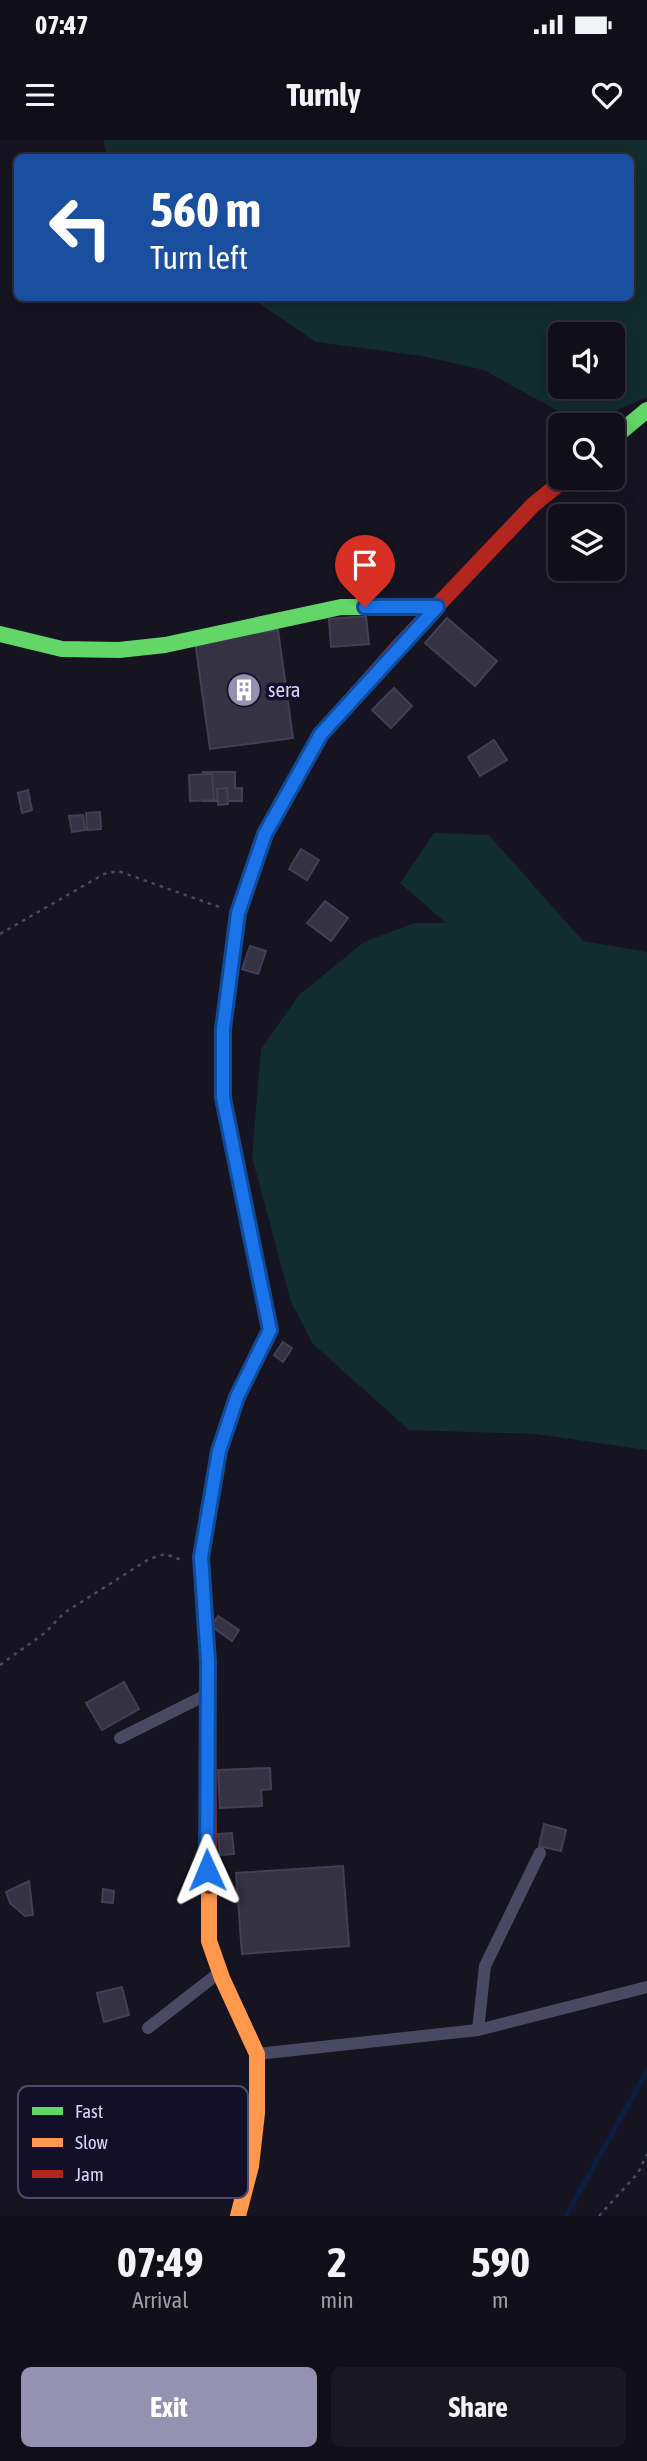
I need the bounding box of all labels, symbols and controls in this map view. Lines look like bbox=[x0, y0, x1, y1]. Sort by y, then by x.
text: 07:47 bbox=[35, 10, 89, 40]
icon: menu bbox=[21, 76, 59, 114]
text: Turnly bbox=[286, 76, 361, 113]
icon: heart bbox=[588, 76, 626, 114]
text: 560 m bbox=[150, 181, 261, 237]
icon: left bbox=[35, 182, 126, 273]
text: Turn left bbox=[150, 239, 248, 276]
map controls bbox=[548, 322, 625, 581]
button: sound bbox=[548, 322, 625, 399]
button: search bbox=[548, 413, 625, 490]
button: layers bbox=[548, 504, 625, 581]
pin bbox=[335, 535, 395, 607]
icon: arrive bbox=[346, 546, 384, 584]
building icon: sera bbox=[225, 671, 263, 709]
place label: sera bbox=[268, 677, 301, 701]
position arrow bbox=[170, 1833, 244, 1907]
legend bbox=[18, 2086, 248, 2198]
text: Fast bbox=[75, 2100, 103, 2122]
text: Slow bbox=[75, 2131, 109, 2153]
text: Jam bbox=[75, 2163, 104, 2185]
text: 07:49 bbox=[117, 2238, 204, 2286]
text: 2 bbox=[327, 2238, 347, 2286]
text: 590 bbox=[471, 2238, 530, 2286]
text: Arrival bbox=[132, 2287, 188, 2313]
text: min bbox=[321, 2287, 354, 2313]
text: m bbox=[492, 2287, 509, 2313]
button: Exit bbox=[21, 2367, 317, 2447]
button: Share bbox=[331, 2367, 626, 2447]

